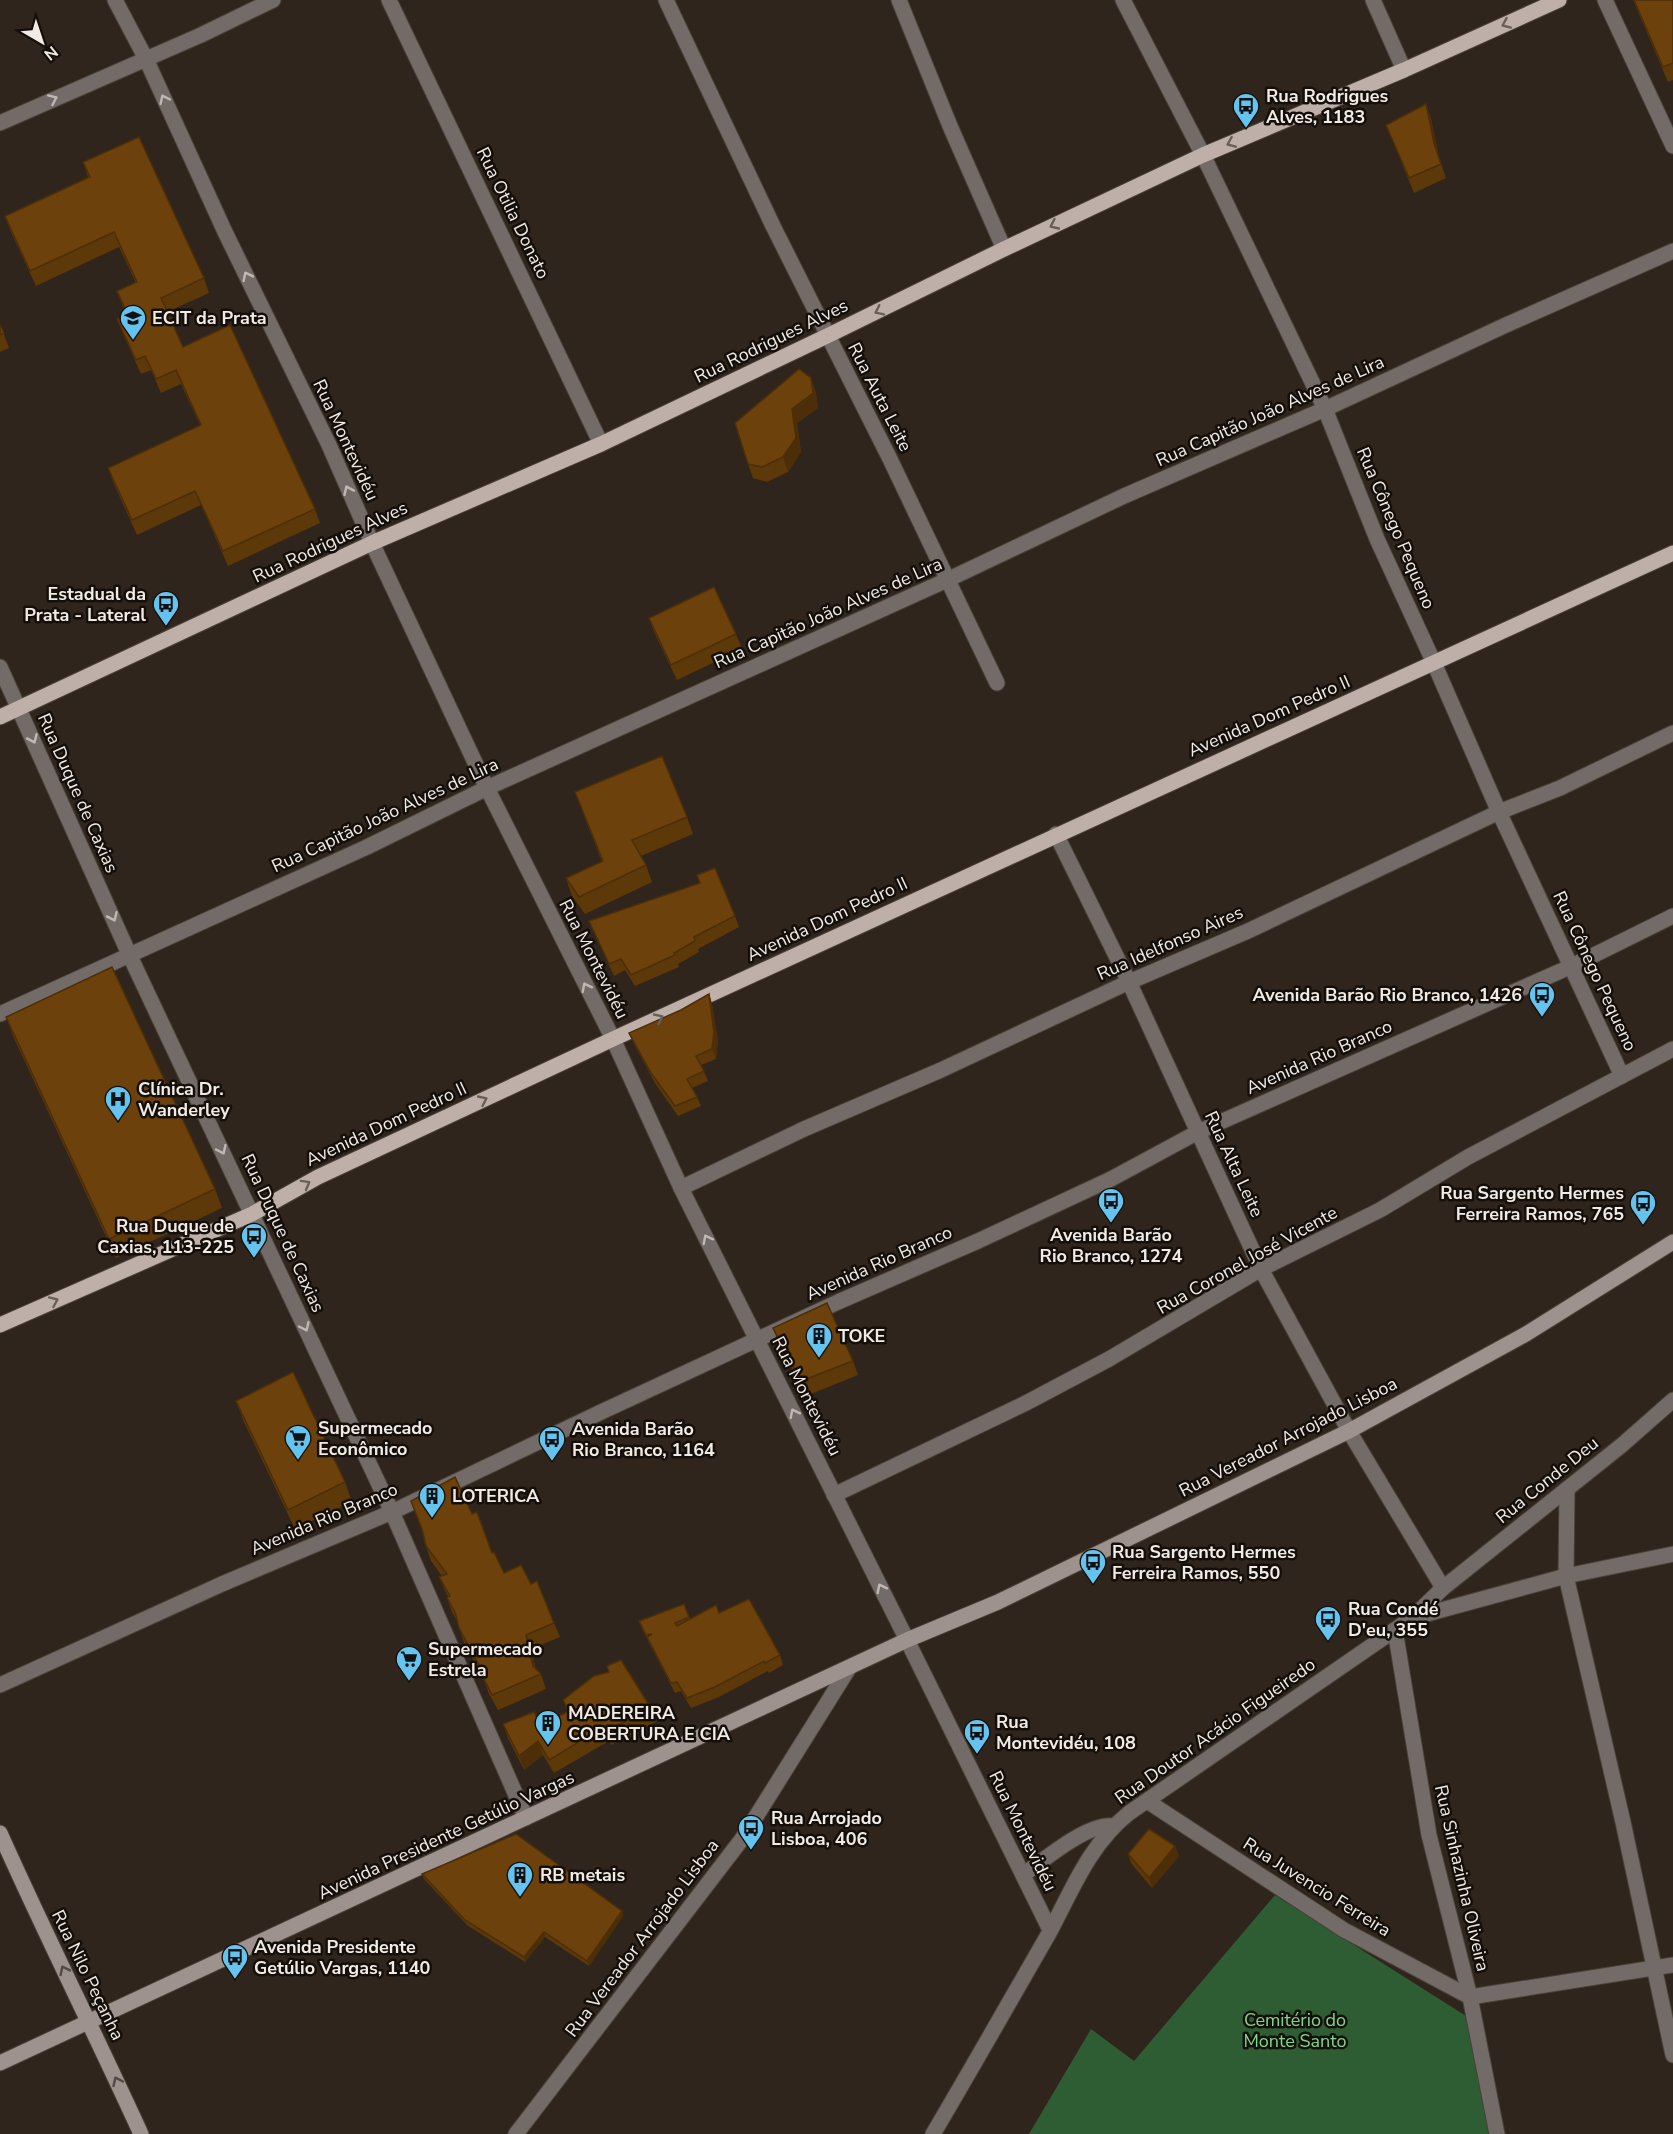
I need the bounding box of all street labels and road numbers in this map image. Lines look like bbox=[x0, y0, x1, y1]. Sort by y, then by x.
street label: Rua Otilia Donato bbox=[471, 143, 555, 283]
street label: Rua Rodrigues Alves bbox=[690, 293, 852, 389]
street label: Rua Auta Leite bbox=[842, 338, 918, 456]
street label: Rua Capitão João Alves de Lira bbox=[1152, 350, 1388, 472]
street label: Rua Montevidéu bbox=[307, 375, 385, 505]
street label: Rua Cônego Pequeno bbox=[1351, 443, 1441, 613]
street label: Rua Rodrigues Alves bbox=[249, 496, 411, 588]
street label: Rua Capitão João Alves de Lira bbox=[710, 552, 946, 674]
street label: Avenida Dom Pedro II bbox=[1184, 669, 1354, 763]
street label: Rua Duque de Caxias bbox=[32, 709, 124, 877]
street label: Rua Capitão João Alves de Lira bbox=[268, 752, 502, 878]
street label: Avenida Dom Pedro II bbox=[743, 871, 911, 967]
street label: Rua Cônego Pequeno bbox=[1547, 887, 1643, 1055]
street label: Rua Montevidéu bbox=[554, 895, 634, 1023]
street label: Rua Idelfonso Aires bbox=[1093, 900, 1247, 986]
street label: Avenida Rio Branco bbox=[1242, 1014, 1396, 1100]
street label: Avenida Dom Pedro II bbox=[302, 1076, 470, 1172]
street label: Rua Alta Leite bbox=[1199, 1107, 1269, 1221]
street label: Rua Duque de Caxias bbox=[236, 1150, 330, 1316]
street label: Rua Coronel José Vicente bbox=[1152, 1200, 1342, 1320]
street label: Avenida Rio Branco bbox=[802, 1220, 956, 1306]
street label: Rua Montevidéu bbox=[767, 1332, 847, 1460]
street label: Rua Vereador Arrojado Lisboa bbox=[1175, 1371, 1401, 1503]
street label: Rua Conde Deu bbox=[1491, 1431, 1603, 1529]
street label: Avenida Rio Branco bbox=[247, 1477, 401, 1561]
street label: Rua Doutor Acácio Figueiredo bbox=[1110, 1652, 1320, 1810]
street label: Avenida Presidente Getúlio Vargas bbox=[314, 1765, 578, 1905]
street label: Rua Montevidéu bbox=[983, 1767, 1063, 1895]
street label: Rua Sinhazinha Oliveira bbox=[1429, 1782, 1495, 1974]
street label: Rua Juvencio Ferreira bbox=[1239, 1832, 1395, 1942]
street label: Rua Vereador Arrojado Lisboa bbox=[560, 1834, 724, 2042]
street label: Rua Nilo Peçanha bbox=[46, 1906, 130, 2044]

